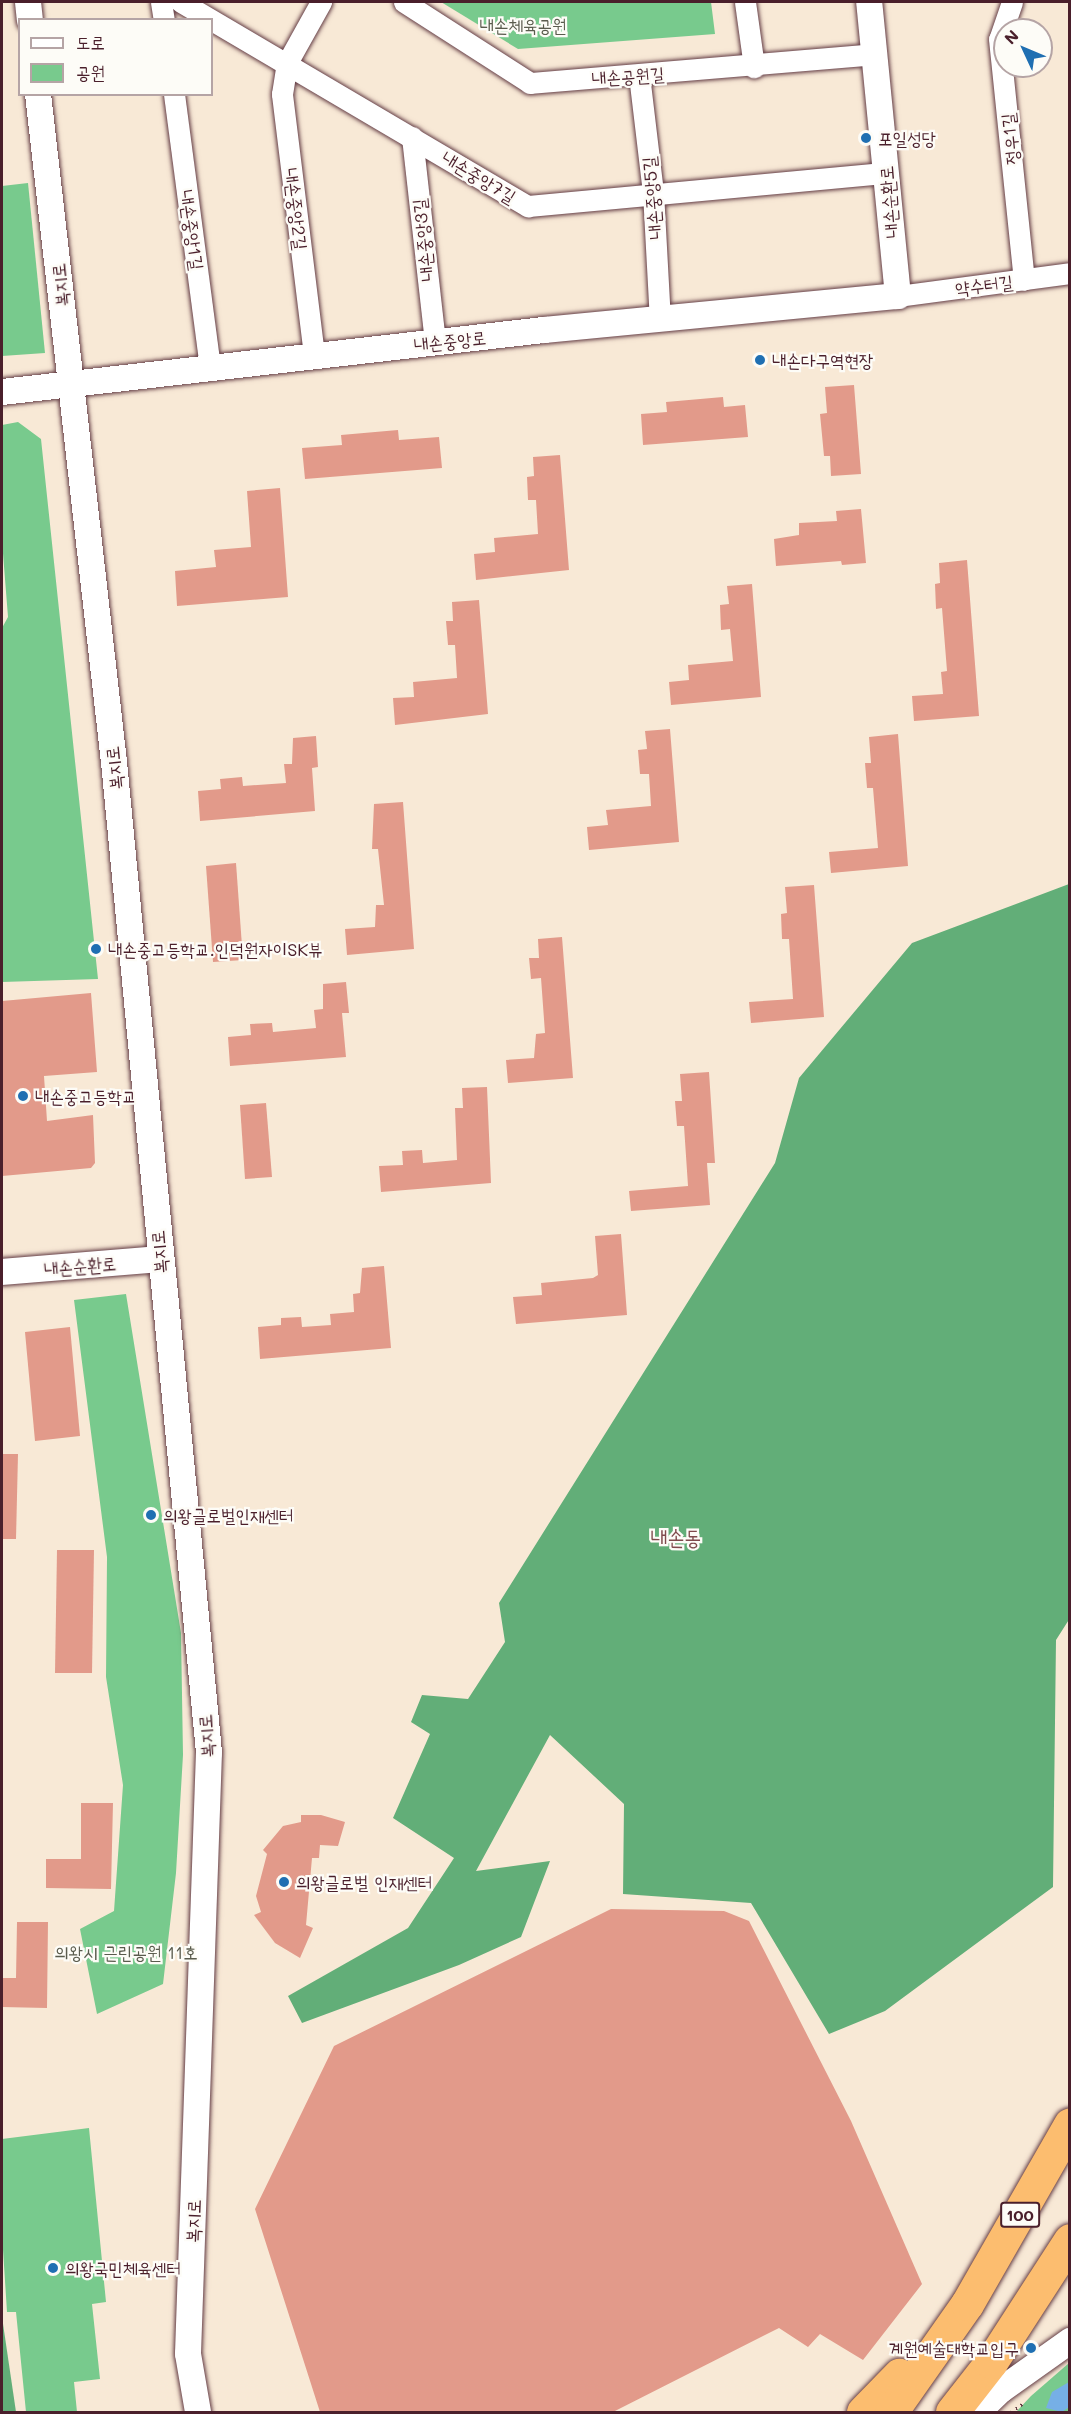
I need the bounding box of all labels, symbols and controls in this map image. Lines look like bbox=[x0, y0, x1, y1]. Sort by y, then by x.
park label: 내손체육공원 bbox=[480, 14, 566, 36]
legend bbox=[18, 18, 213, 96]
north arrow bbox=[993, 18, 1053, 78]
text: N bbox=[999, 25, 1023, 48]
text: 도로 bbox=[76, 30, 105, 54]
text: 공원 bbox=[76, 60, 105, 84]
street label: 내손공원길 bbox=[591, 63, 665, 89]
street label: 정우1길 bbox=[997, 112, 1023, 166]
place label: 포일성당 bbox=[878, 127, 936, 149]
marker: 포일성당 bbox=[859, 131, 873, 145]
street label: 내손중앙7길 bbox=[438, 147, 520, 207]
street label: 내손중앙5길 bbox=[638, 156, 666, 240]
street label: 내손순환로 bbox=[875, 165, 903, 239]
street label: 내손중앙2길 bbox=[280, 167, 312, 251]
street label: 내손중앙1길 bbox=[176, 189, 208, 271]
street label: 내손중앙3길 bbox=[408, 198, 438, 282]
street label: 복지로 bbox=[47, 262, 73, 308]
street label: 약수터길 bbox=[954, 271, 1014, 299]
street label: 내손중앙로 bbox=[413, 326, 487, 356]
place label: 내손다구역현장 bbox=[772, 349, 873, 371]
marker: 내손다구역현장 bbox=[753, 353, 767, 367]
street label: 복지로 bbox=[101, 745, 127, 791]
place label: 내손중고등학교.인덕원자이SK뷰 bbox=[108, 938, 323, 960]
marker: 내손중고등학교.인덕원자이SK뷰 bbox=[89, 942, 103, 956]
place label: 내손중고등학교 bbox=[35, 1085, 136, 1107]
marker: 내손중고등학교 bbox=[16, 1089, 30, 1103]
street label: 복지로 bbox=[146, 1229, 172, 1275]
street label: 내손순환로 bbox=[43, 1252, 117, 1280]
place label: 의왕글로벌인재센터 bbox=[163, 1504, 293, 1526]
marker: 의왕글로벌인재센터 bbox=[144, 1508, 158, 1522]
district label: 내손동 bbox=[651, 1524, 701, 1550]
street label: 복지로 bbox=[194, 1714, 218, 1758]
place label: 의왕글로벌 인재센터 bbox=[296, 1871, 432, 1893]
marker: 의왕글로벌 인재센터 bbox=[277, 1875, 291, 1889]
park label: 의왕시 근린공원 11호 bbox=[54, 1941, 198, 1963]
street label: 복지로 bbox=[181, 2199, 205, 2243]
road number: 100 bbox=[999, 2202, 1041, 2228]
place label: 의왕국민체육센터 bbox=[65, 2257, 181, 2279]
marker: 의왕국민체육센터 bbox=[46, 2261, 60, 2275]
place label: 계원예술대학교입구 bbox=[889, 2337, 1019, 2359]
marker: 계원예술대학교입구 bbox=[1024, 2341, 1038, 2355]

